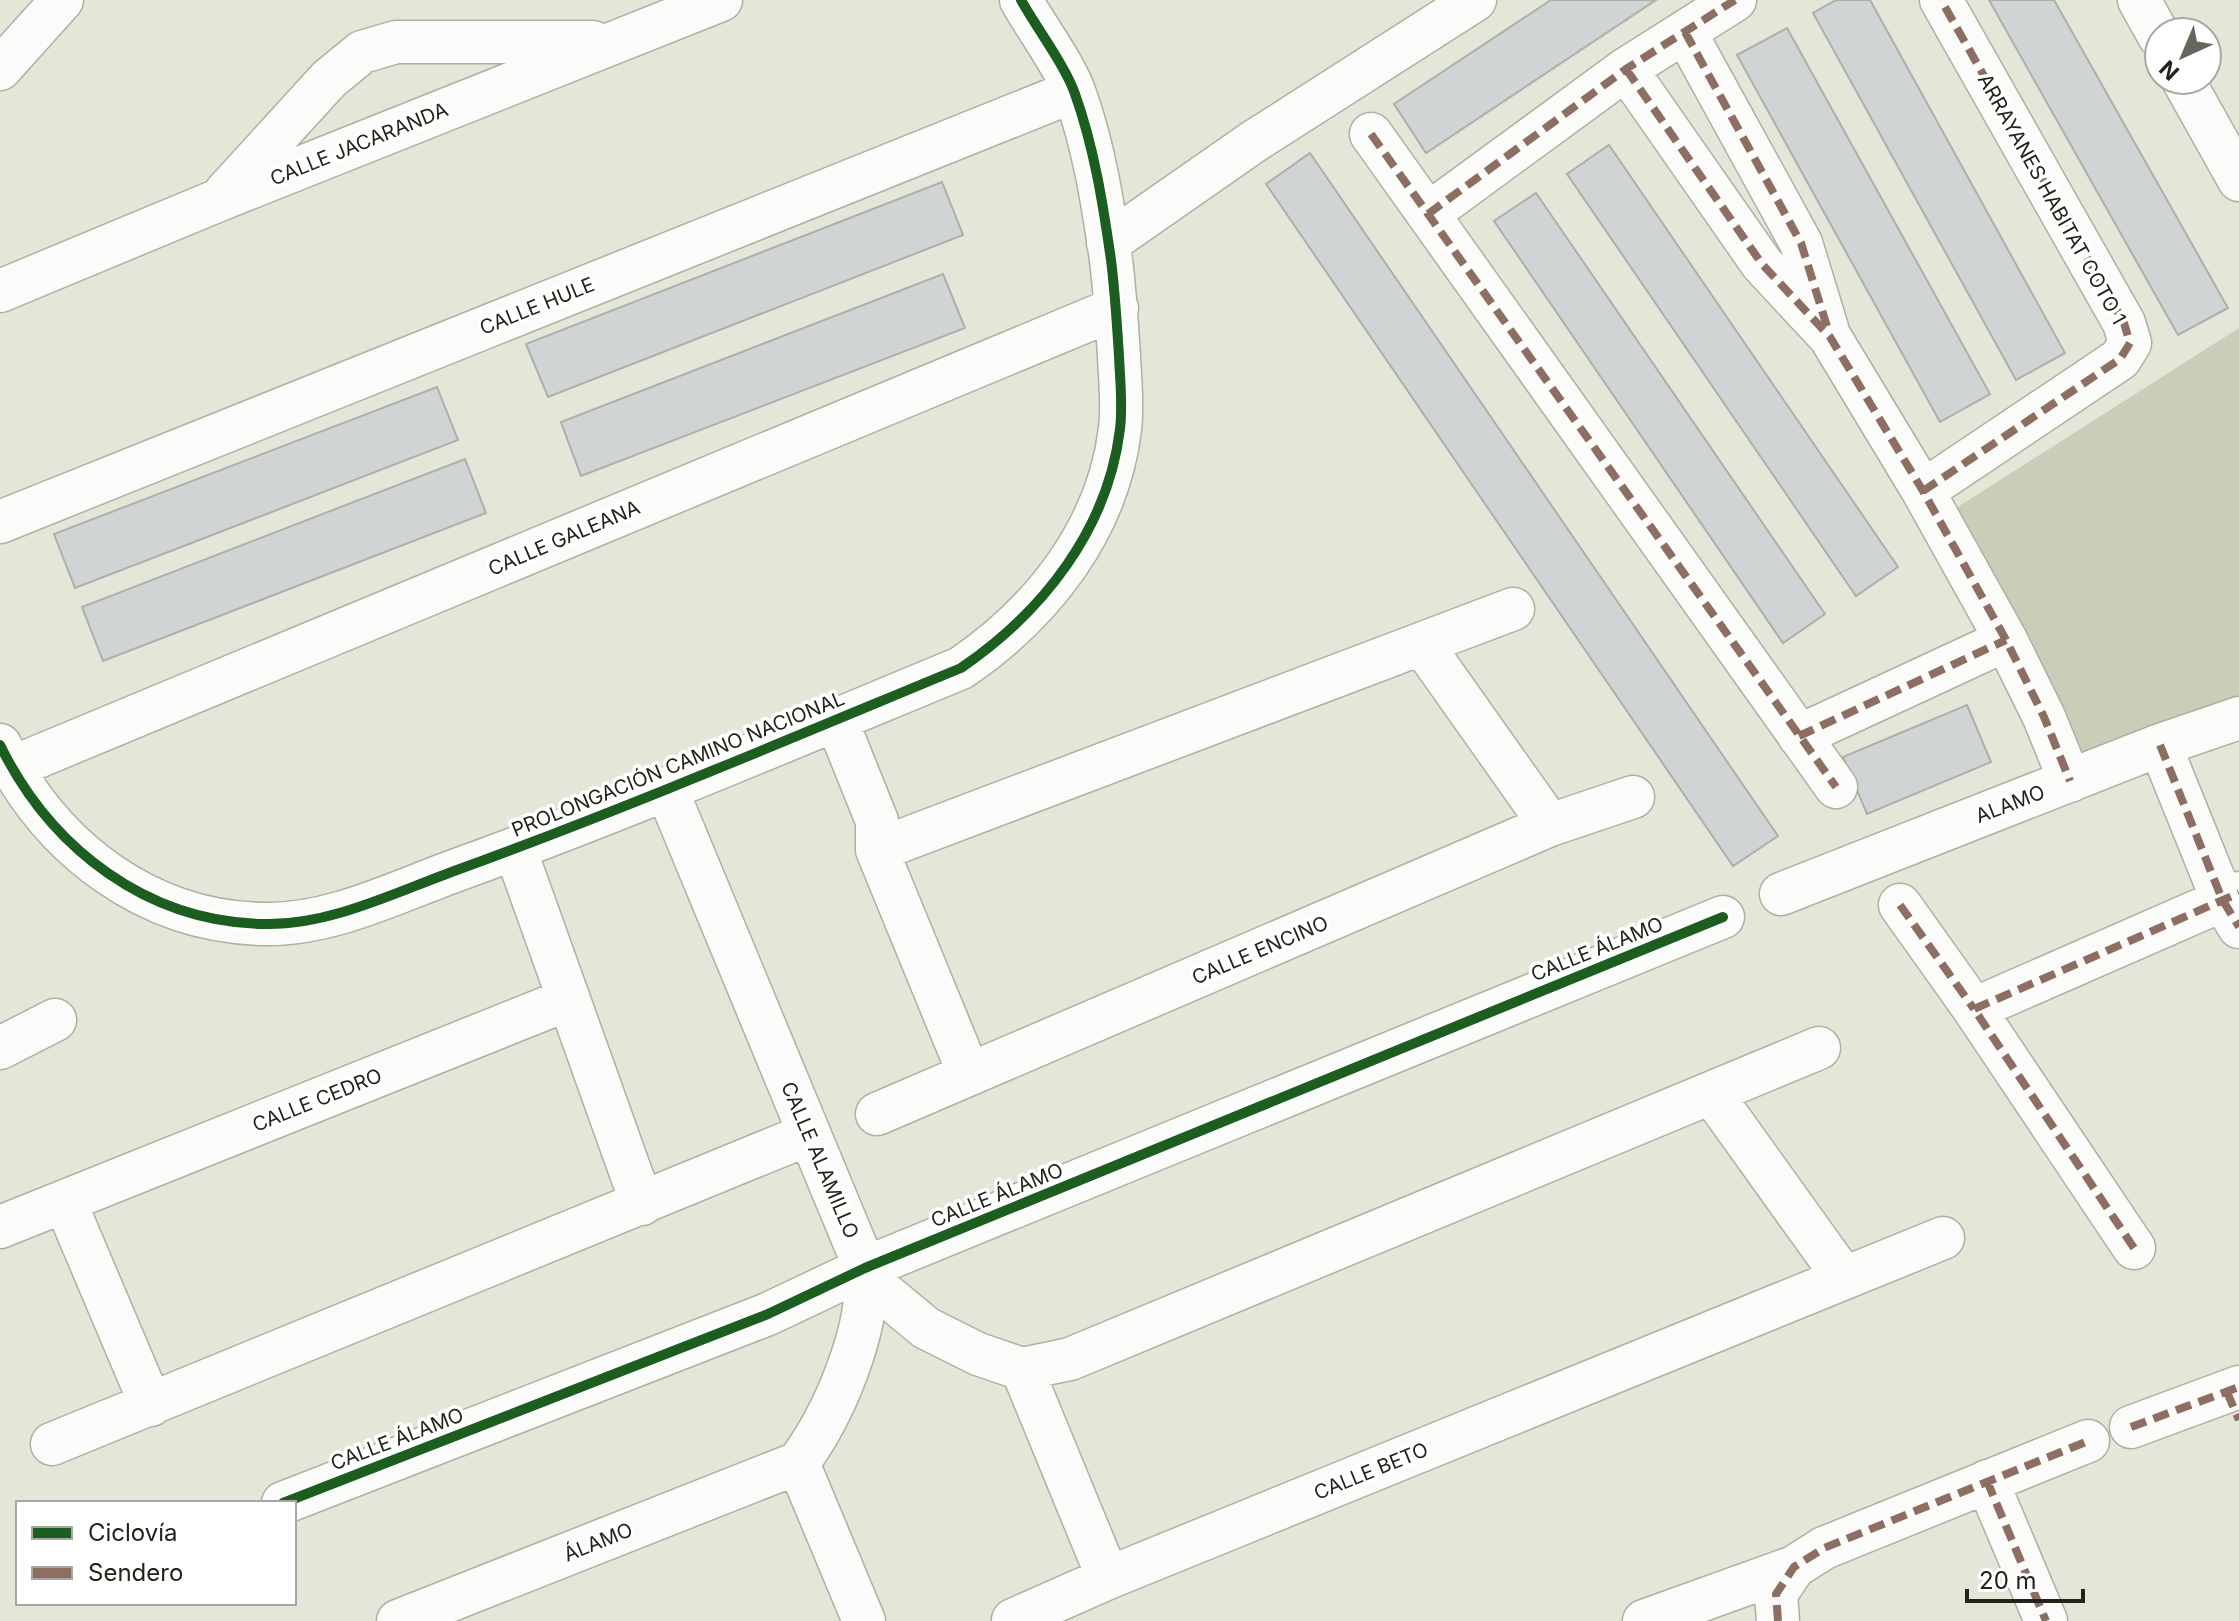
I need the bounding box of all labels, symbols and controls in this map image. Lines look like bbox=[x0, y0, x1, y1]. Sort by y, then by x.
north arrow bbox=[2143, 16, 2223, 96]
text: N bbox=[2154, 55, 2184, 86]
street label: ARRAYANES HABITAT COTO 1 bbox=[1973, 69, 2131, 329]
street label: CALLE JACARANDA bbox=[267, 97, 452, 191]
street label: CALLE HULE bbox=[476, 272, 598, 340]
street label: CALLE GALEANA bbox=[484, 495, 644, 581]
street label: PROLONGACIÓN CAMINO NACIONAL bbox=[508, 685, 848, 842]
street label: ALAMO bbox=[1972, 780, 2048, 828]
street label: CALLE ENCINO bbox=[1188, 910, 1332, 990]
street label: CALLE ÁLAMO bbox=[1527, 911, 1667, 986]
street label: CALLE CEDRO bbox=[249, 1063, 385, 1137]
street label: CALLE ALAMILLO bbox=[776, 1078, 864, 1242]
street label: CALLE ÁLAMO bbox=[927, 1157, 1067, 1232]
street label: CALLE ÁLAMO bbox=[327, 1402, 467, 1475]
street label: CALLE BETO bbox=[1310, 1437, 1432, 1505]
legend bbox=[16, 1501, 296, 1605]
street label: ÁLAMO bbox=[560, 1516, 636, 1567]
text: Ciclovía bbox=[88, 1518, 178, 1547]
scale bar bbox=[1967, 1553, 2083, 1603]
text: Sendero bbox=[88, 1558, 183, 1587]
text: 20 m bbox=[1979, 1566, 2037, 1595]

